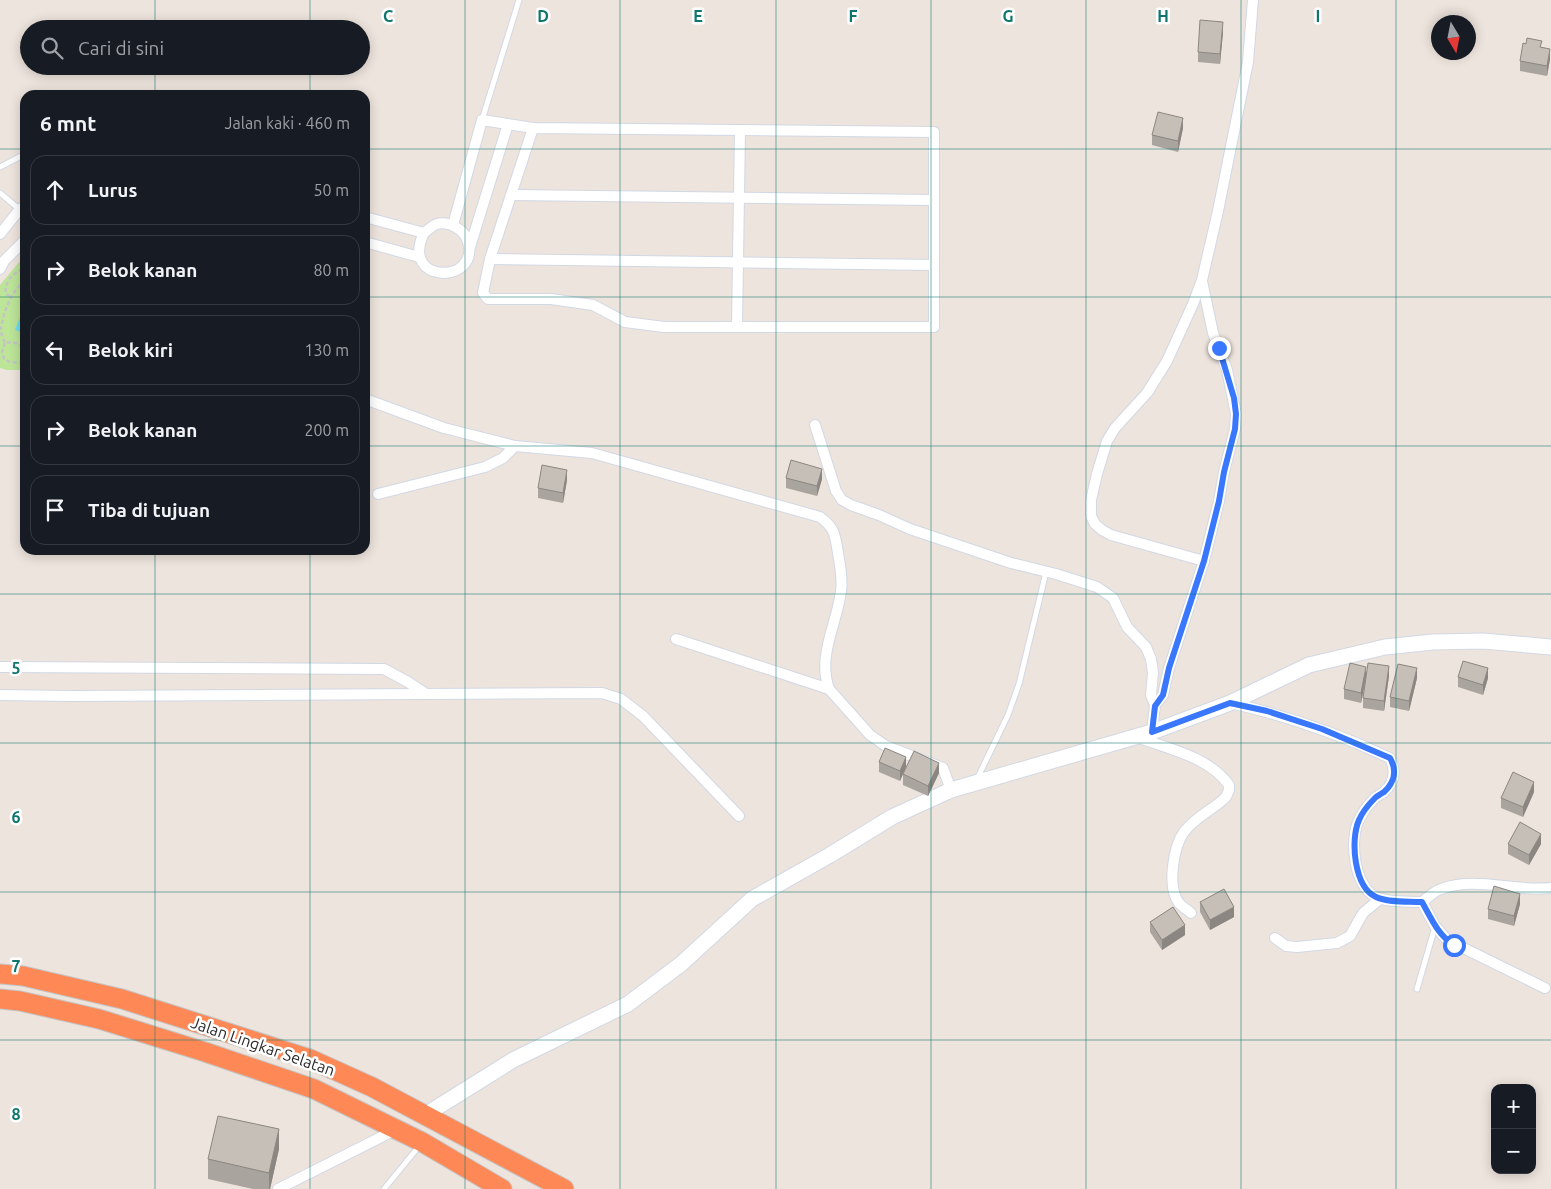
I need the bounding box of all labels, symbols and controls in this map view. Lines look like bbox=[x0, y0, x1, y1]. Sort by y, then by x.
text: C bbox=[383, 7, 393, 25]
text: D bbox=[537, 7, 549, 25]
text: E bbox=[693, 7, 703, 25]
text: F bbox=[849, 7, 858, 25]
text: G bbox=[1002, 7, 1014, 25]
text: H bbox=[1157, 7, 1169, 25]
text: I bbox=[1316, 7, 1320, 25]
north arrow bbox=[1431, 15, 1476, 60]
search box bbox=[20, 20, 370, 75]
icon: search bbox=[38, 34, 66, 62]
text: Cari di sini bbox=[78, 37, 164, 59]
text: 6 mnt bbox=[40, 111, 96, 135]
text: Jalan kaki · 460 m bbox=[225, 114, 350, 132]
icon: ahead bbox=[41, 176, 69, 204]
text: Lurus bbox=[88, 179, 137, 201]
text: 50 m bbox=[313, 181, 349, 199]
icon: right bbox=[41, 256, 69, 284]
text: Belok kanan bbox=[88, 259, 197, 281]
text: 80 m bbox=[313, 261, 349, 279]
icon: left bbox=[41, 336, 69, 364]
route end bbox=[1208, 337, 1231, 360]
text: Belok kiri bbox=[88, 339, 173, 361]
text: 130 m bbox=[304, 341, 349, 359]
icon: right bbox=[41, 416, 69, 444]
text: Belok kanan bbox=[88, 419, 197, 441]
text: 200 m bbox=[304, 421, 349, 439]
icon: arrive bbox=[41, 496, 69, 524]
text: Tiba di tujuan bbox=[88, 499, 210, 521]
text: 5 bbox=[11, 659, 21, 677]
text: 6 bbox=[11, 808, 21, 826]
route start bbox=[1443, 934, 1466, 957]
text: 7 bbox=[11, 957, 21, 975]
street label: Jalan Lingkar Selatan bbox=[189, 1013, 337, 1079]
map controls bbox=[1491, 1084, 1536, 1174]
button: + bbox=[1491, 1084, 1536, 1129]
text: 8 bbox=[11, 1105, 21, 1123]
button: − bbox=[1491, 1129, 1536, 1174]

